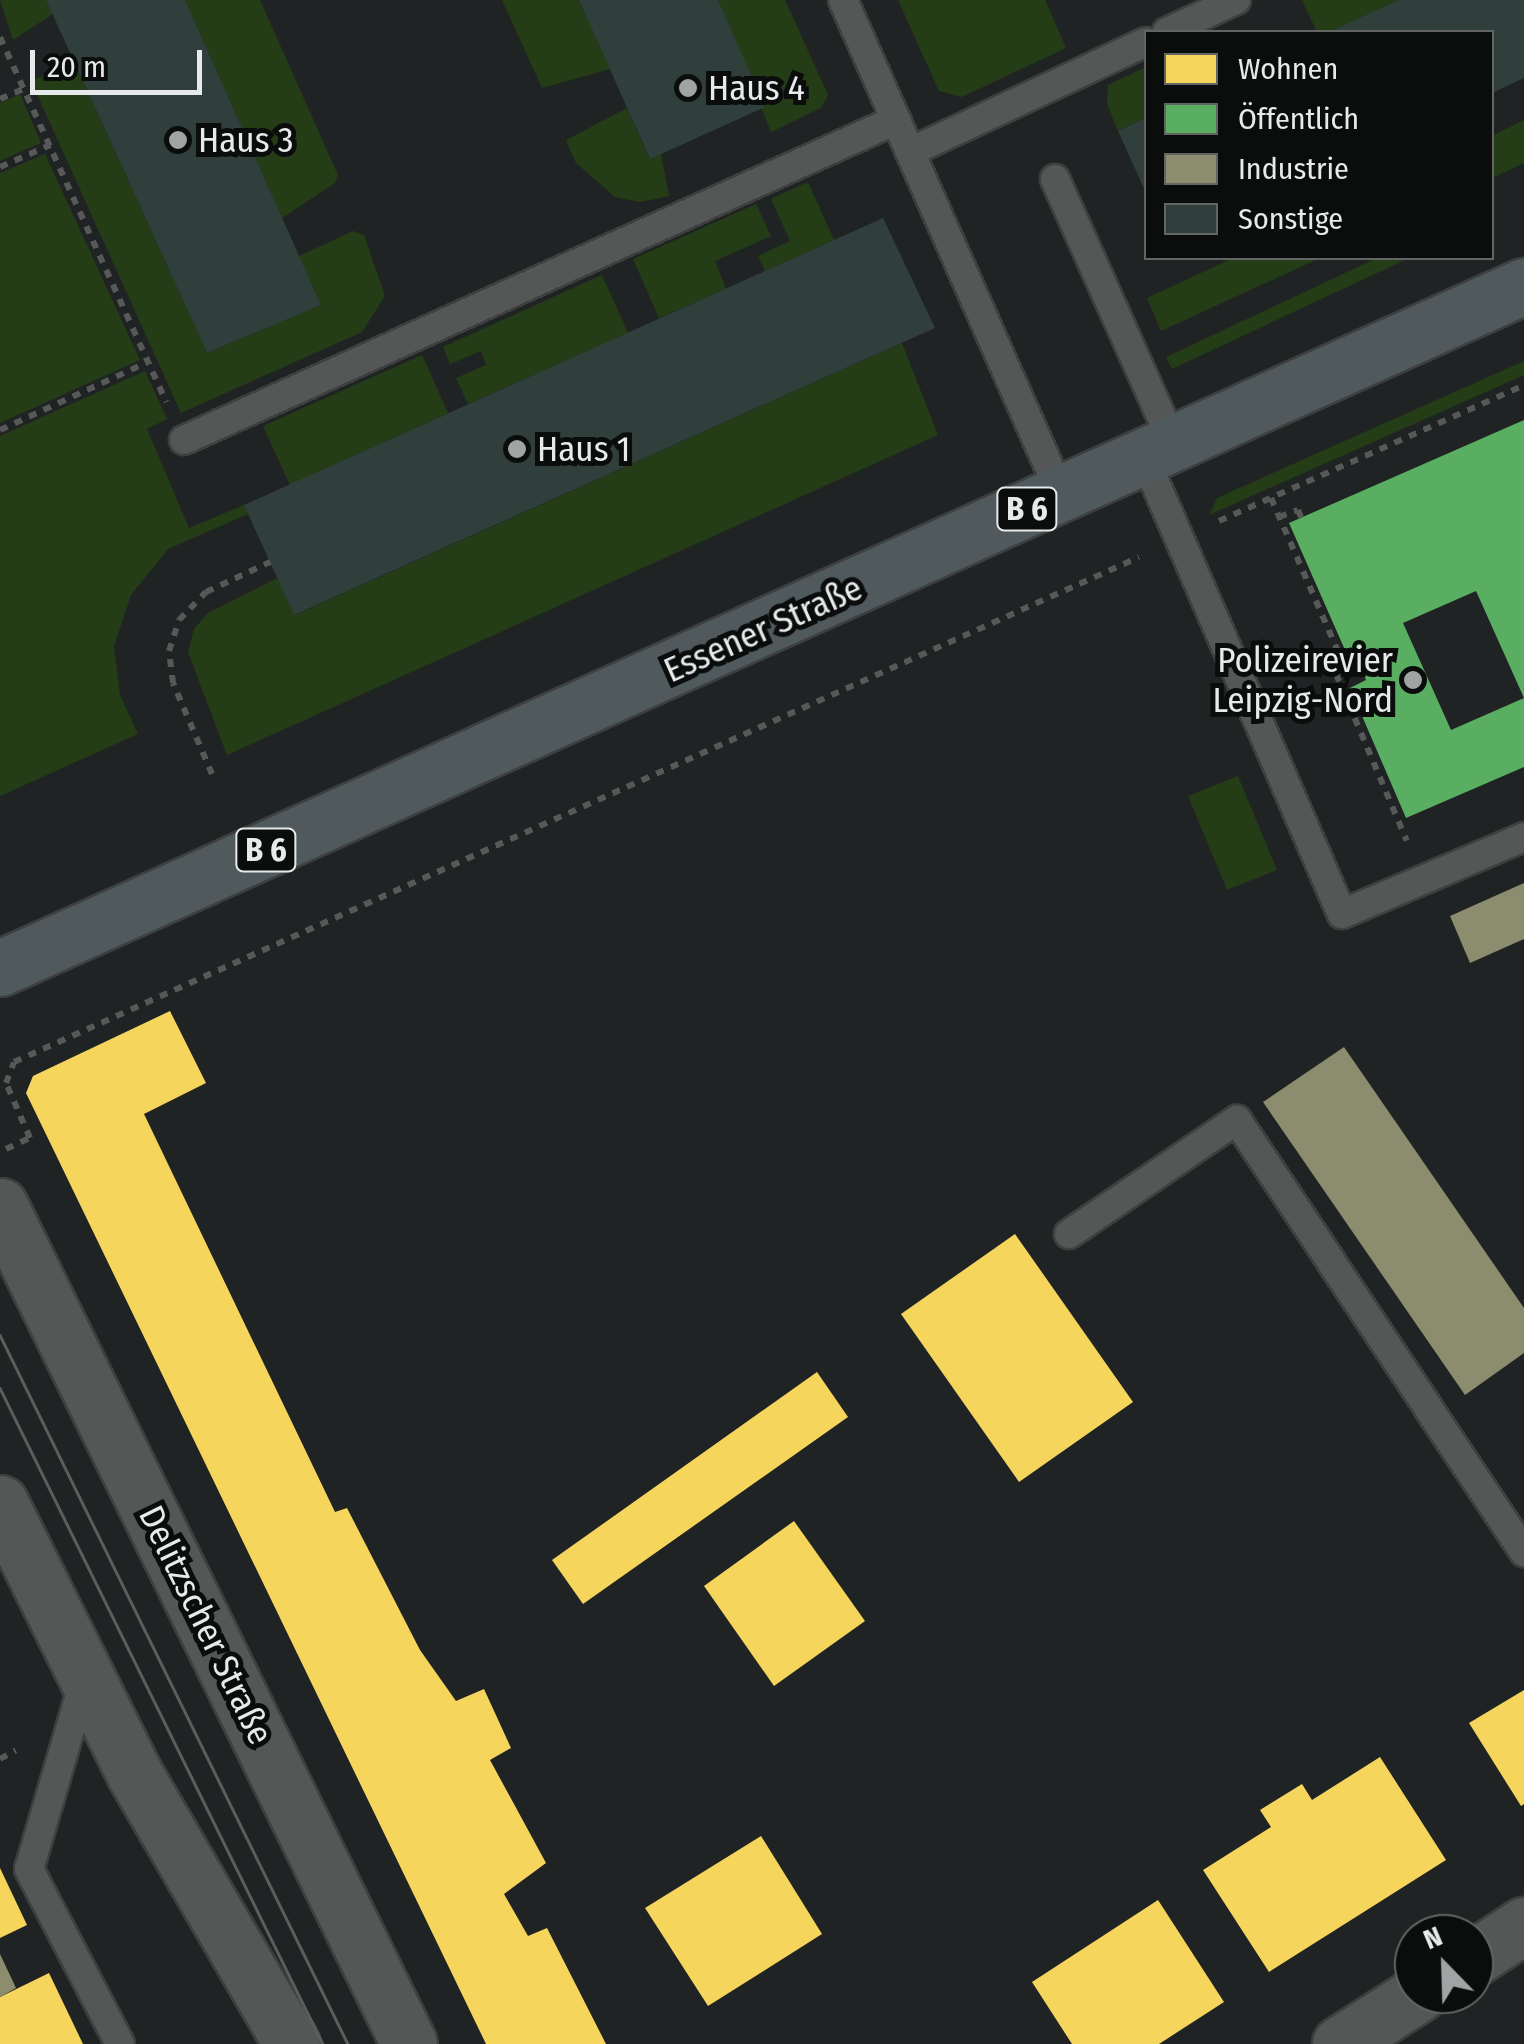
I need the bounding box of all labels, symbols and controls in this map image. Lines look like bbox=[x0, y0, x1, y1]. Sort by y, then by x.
scale bar bbox=[35, 30, 208, 92]
legend bbox=[1144, 30, 1494, 260]
text: 20 m bbox=[47, 49, 106, 85]
text: Wohnen bbox=[1238, 51, 1338, 87]
place label: Haus 4 bbox=[708, 67, 805, 109]
marker: Haus 4 bbox=[677, 77, 699, 99]
text: Öffentlich bbox=[1238, 101, 1359, 137]
place label: Haus 3 bbox=[198, 119, 294, 161]
marker: Haus 3 bbox=[167, 129, 189, 151]
text: Industrie bbox=[1238, 151, 1349, 187]
text: Sonstige bbox=[1238, 201, 1343, 237]
place label: Haus 1 bbox=[537, 428, 630, 470]
marker: Haus 1 bbox=[506, 438, 528, 460]
road number: B 6 bbox=[994, 482, 1060, 536]
street label: Essener Straße bbox=[657, 567, 869, 691]
place label: Polizeirevier Leipzig-Nord bbox=[1212, 639, 1393, 721]
marker: Polizeirevier Leipzig-Nord bbox=[1402, 669, 1424, 691]
road number: B 6 bbox=[234, 823, 298, 877]
street label: Delitzscher Straße bbox=[130, 1499, 282, 1751]
north arrow bbox=[1394, 1914, 1494, 2014]
text: N bbox=[1419, 1919, 1447, 1956]

